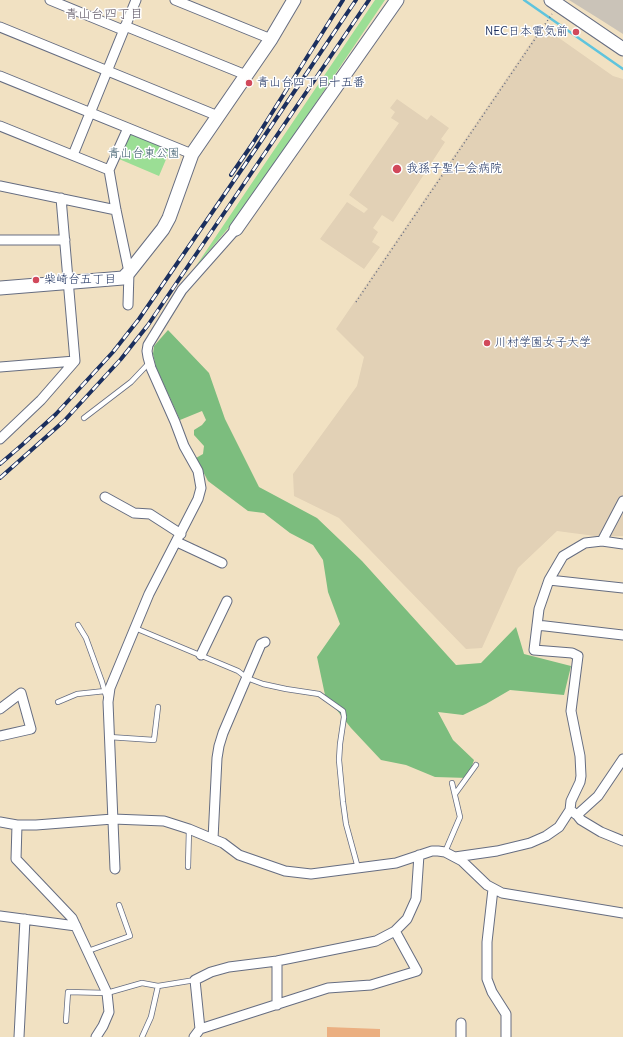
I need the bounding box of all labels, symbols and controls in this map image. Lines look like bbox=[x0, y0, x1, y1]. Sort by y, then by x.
district label: 青山台四丁目 bbox=[65, 6, 143, 22]
place label: NEC日本電気前 bbox=[485, 25, 568, 39]
marker: NEC日本電気前 bbox=[571, 27, 581, 37]
place label: 青山台四丁目十五番 bbox=[257, 76, 365, 90]
marker: 青山台四丁目十五番 bbox=[244, 78, 254, 88]
park label: 青山台東公園 bbox=[108, 147, 180, 161]
place label: 我孫子聖仁会病院 bbox=[406, 162, 502, 176]
marker: 我孫子聖仁会病院 bbox=[391, 163, 403, 175]
place label: 柴崎台五丁目 bbox=[44, 273, 116, 287]
marker: 柴崎台五丁目 bbox=[31, 275, 41, 285]
place label: 川村学園女子大学 bbox=[495, 336, 591, 350]
marker: 川村学園女子大学 bbox=[482, 338, 492, 348]

